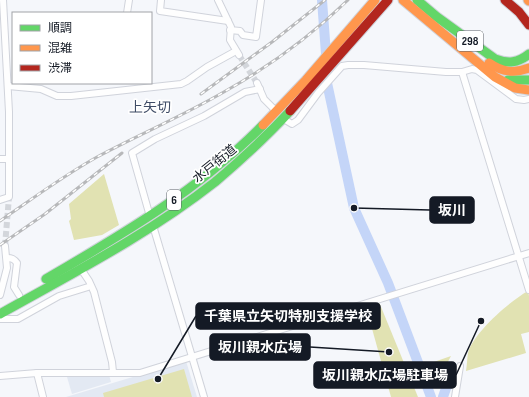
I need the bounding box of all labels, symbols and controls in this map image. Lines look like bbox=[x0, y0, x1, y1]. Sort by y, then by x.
legend bbox=[12, 12, 152, 84]
text: 順調 bbox=[48, 21, 72, 36]
road number: 298 bbox=[457, 31, 483, 51]
text: 混雑 bbox=[48, 41, 72, 56]
text: 渋滞 bbox=[48, 61, 72, 76]
district label: 上矢切 bbox=[129, 99, 171, 116]
street label: 水戸街道 bbox=[189, 141, 240, 186]
road number: 6 bbox=[167, 190, 181, 210]
callout: 坂川 bbox=[430, 197, 474, 223]
text: 坂川 bbox=[438, 202, 466, 219]
callout: 千葉県立矢切特別支援学校 bbox=[196, 303, 380, 329]
text: 千葉県立矢切特別支援学校 bbox=[204, 308, 372, 325]
callout: 坂川親水広場 bbox=[210, 334, 310, 360]
text: 坂川親水広場 bbox=[218, 339, 302, 356]
callout: 坂川親水広場駐車場 bbox=[314, 362, 456, 388]
text: 坂川親水広場駐車場 bbox=[322, 367, 448, 384]

